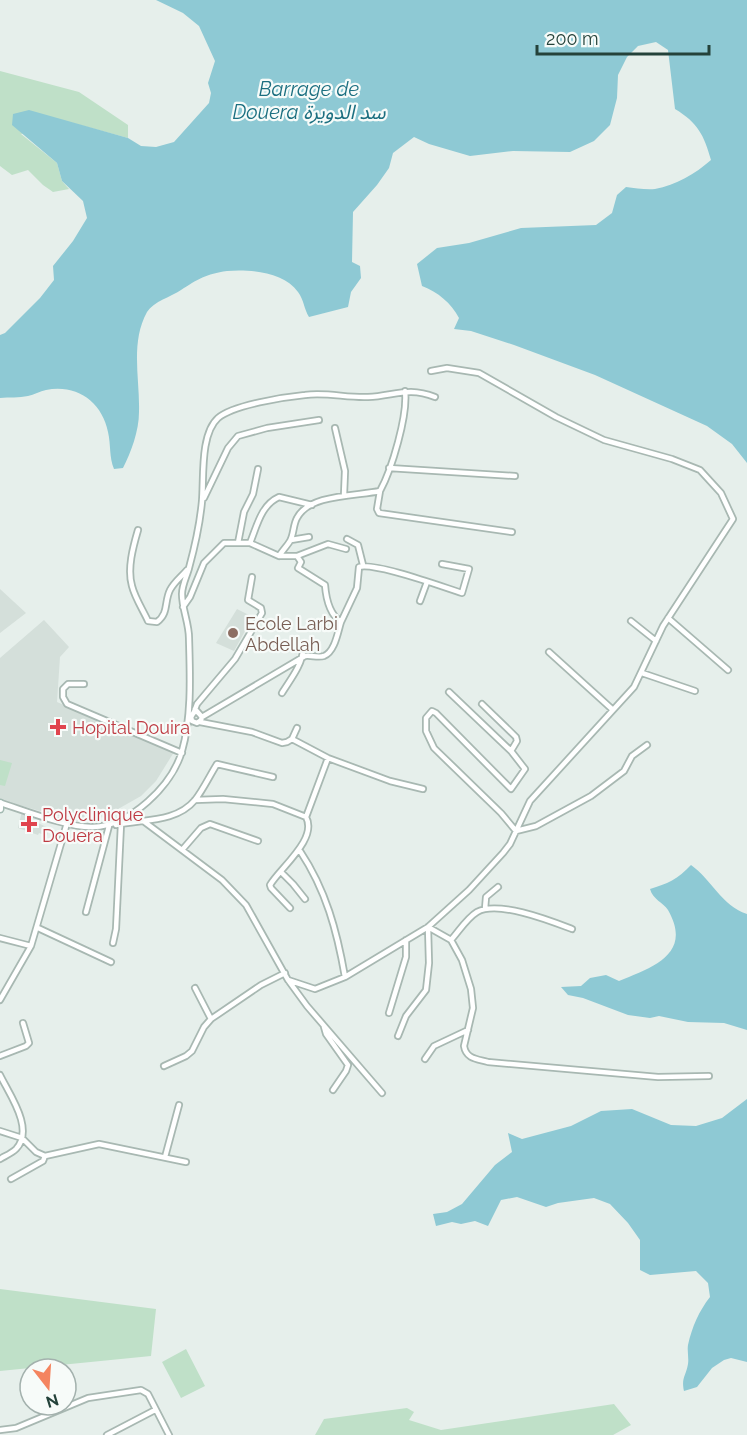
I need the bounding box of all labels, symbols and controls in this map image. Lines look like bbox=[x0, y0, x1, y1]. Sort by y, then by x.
scale bar bbox=[537, 18, 710, 56]
text: 200 m bbox=[546, 28, 599, 49]
water label: Barrage de Douera سد الدويرة bbox=[233, 77, 386, 124]
place label: Ecole Larbi Abdellah bbox=[245, 613, 338, 655]
marker: Ecole Larbi Abdellah bbox=[226, 626, 240, 640]
place label: Hopital Douira bbox=[72, 717, 190, 738]
marker: Hopital Douira bbox=[49, 718, 67, 736]
place label: Polyclinique Douera bbox=[42, 804, 144, 846]
marker: Polyclinique Douera bbox=[20, 815, 38, 833]
north arrow bbox=[18, 1357, 78, 1417]
text: N bbox=[44, 1390, 61, 1412]

